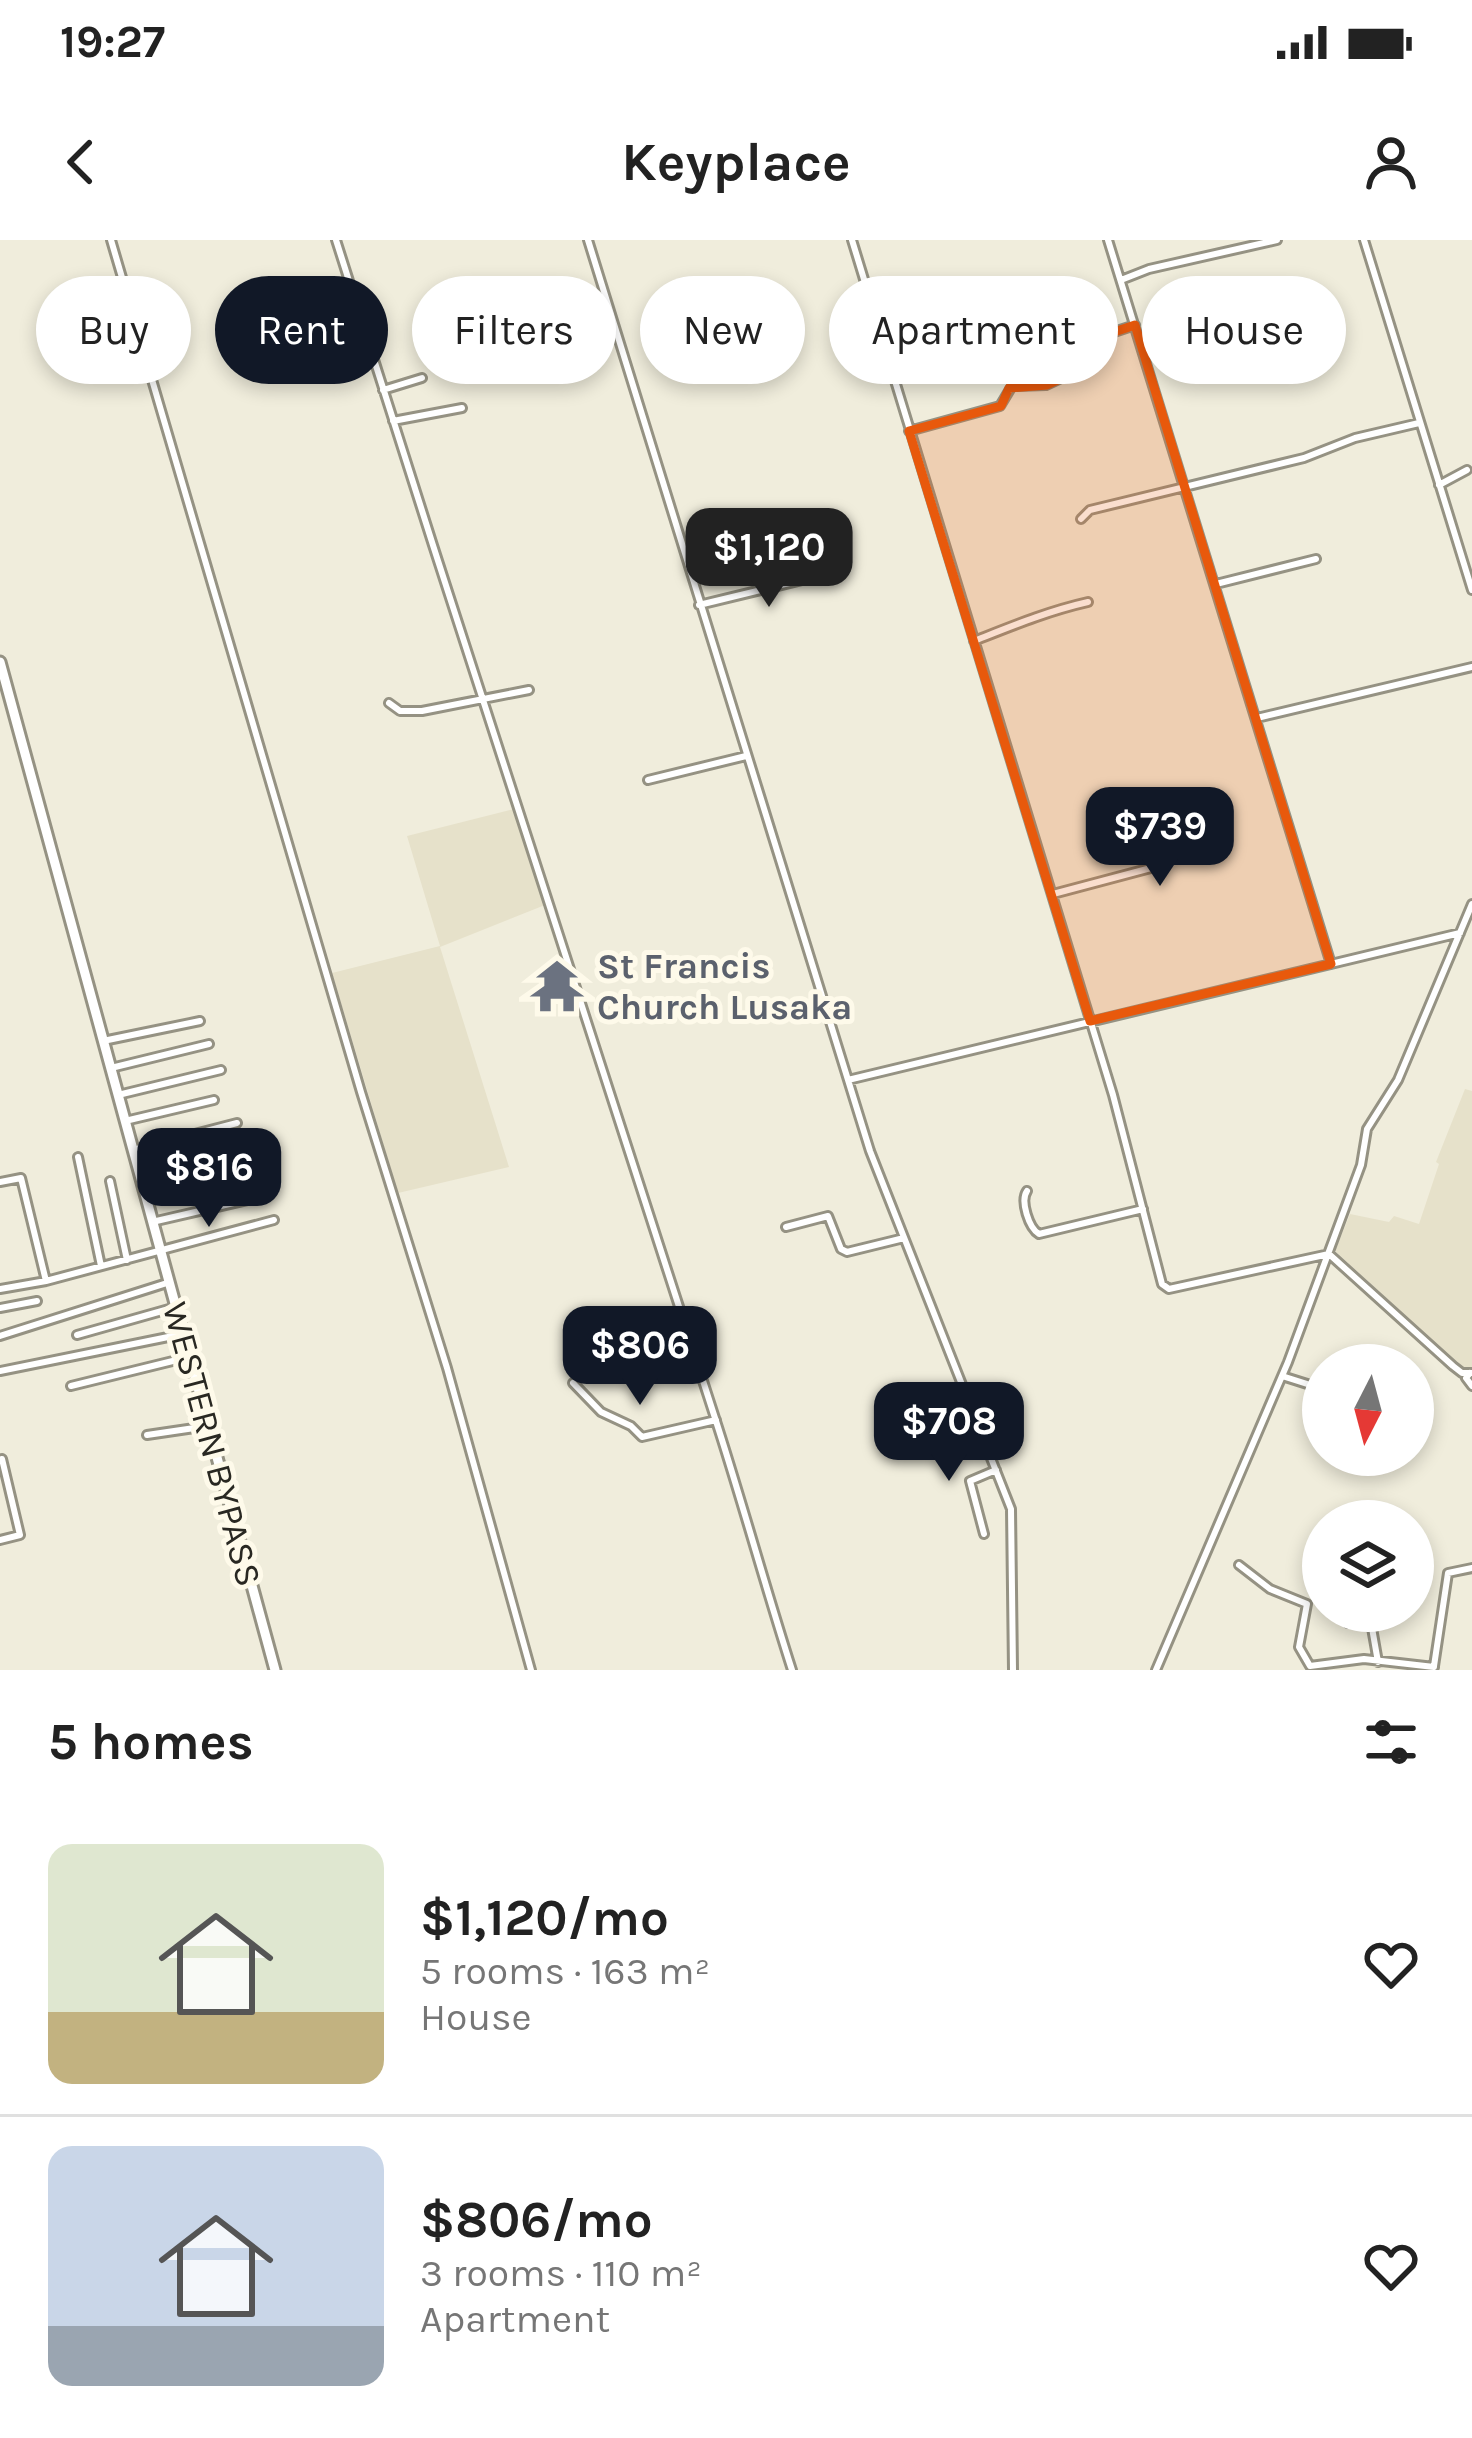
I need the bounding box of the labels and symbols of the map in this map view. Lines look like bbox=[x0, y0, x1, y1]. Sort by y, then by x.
pin: $1,120 bbox=[671, 508, 867, 610]
pin: $739 bbox=[1089, 787, 1231, 889]
place label: St Francis Church Lusaka bbox=[597, 945, 852, 1028]
temple icon: St Francis Church Lusaka bbox=[528, 957, 586, 1015]
pin: $816 bbox=[138, 1128, 280, 1230]
street label: WESTERN BYPASS bbox=[154, 1298, 270, 1591]
pin: $806 bbox=[569, 1306, 711, 1408]
north arrow bbox=[1302, 1344, 1434, 1476]
pin: $708 bbox=[878, 1382, 1020, 1484]

